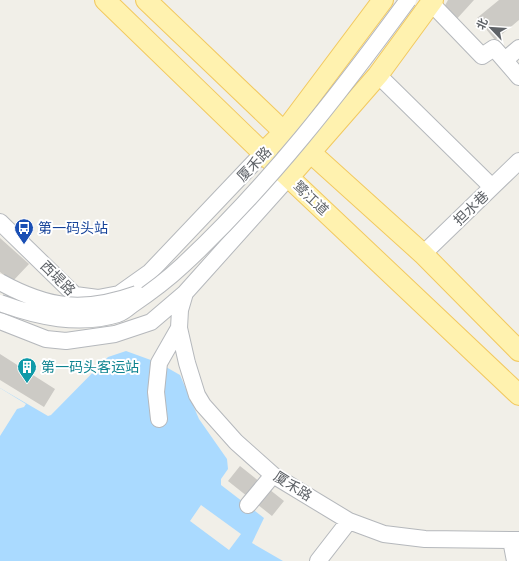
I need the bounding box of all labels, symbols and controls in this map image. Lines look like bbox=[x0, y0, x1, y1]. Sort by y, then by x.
north arrow bbox=[471, 8, 511, 48]
text: 北 bbox=[473, 16, 490, 31]
street label: 厦禾路 bbox=[233, 143, 274, 185]
street label: 鹭江道 bbox=[290, 177, 332, 218]
street label: 担水巷 bbox=[450, 187, 492, 228]
bus stop icon: 第一码头站 bbox=[13, 217, 35, 245]
place label: 第一码头站 bbox=[38, 219, 108, 236]
street label: 西堤路 bbox=[37, 257, 79, 299]
building icon: 第一码头客运站 bbox=[16, 356, 38, 384]
place label: 第一码头客运站 bbox=[41, 358, 139, 375]
street label: 厦禾路 bbox=[271, 467, 316, 504]

